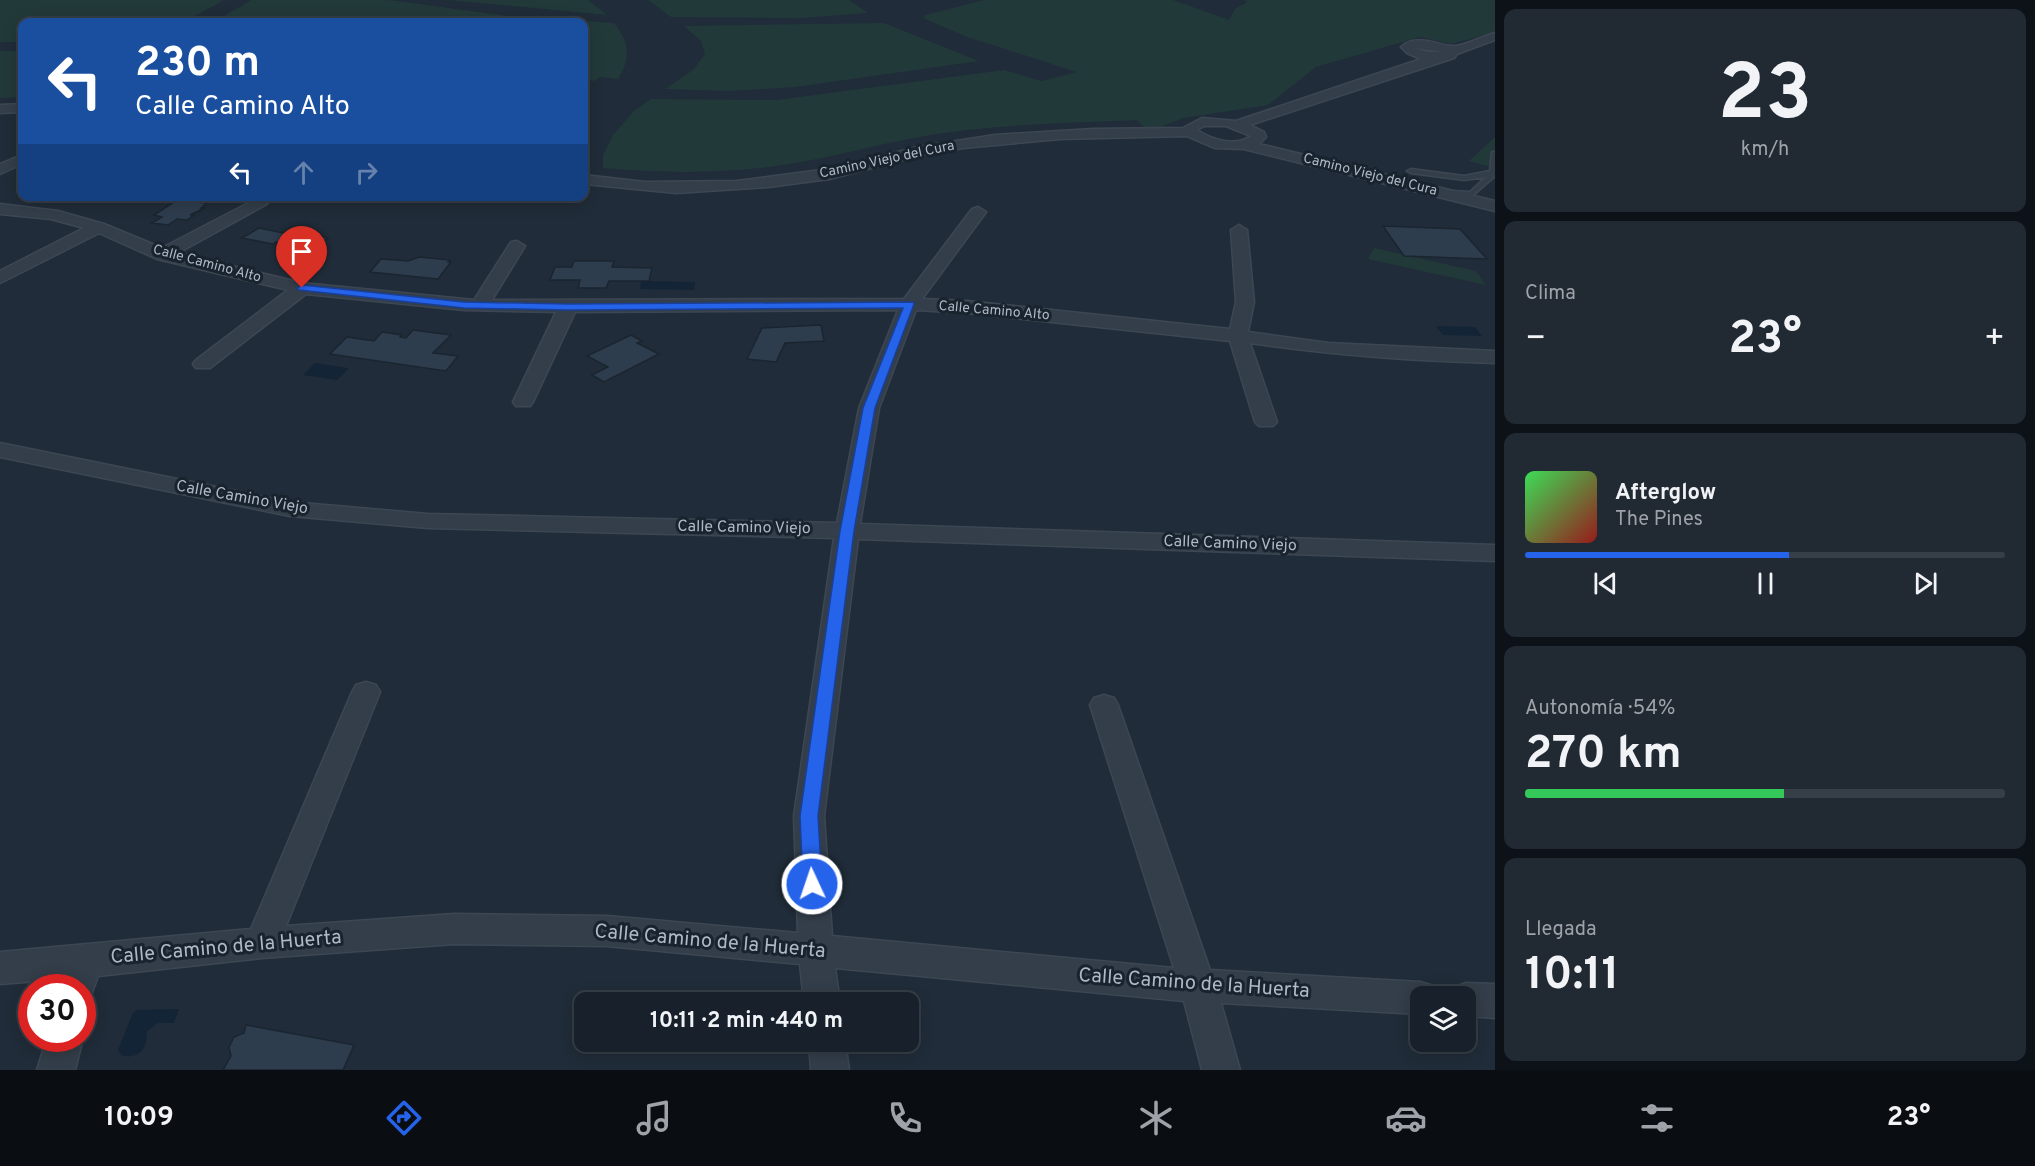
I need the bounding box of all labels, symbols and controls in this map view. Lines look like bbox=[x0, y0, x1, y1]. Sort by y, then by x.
text: 230 m bbox=[135, 38, 260, 91]
icon: left bbox=[36, 42, 114, 120]
text: 23 bbox=[1718, 48, 1812, 147]
text: Calle Camino Alto bbox=[135, 90, 350, 124]
street label: Camino Viejo del Cura bbox=[818, 137, 956, 183]
text: km/h bbox=[1741, 137, 1789, 163]
street label: Camino Viejo del Cura bbox=[1301, 150, 1439, 200]
icon: left bbox=[224, 156, 257, 189]
icon: ahead bbox=[287, 156, 320, 189]
icon: right bbox=[350, 156, 383, 189]
pin bbox=[276, 226, 327, 288]
icon: arrive bbox=[285, 235, 318, 268]
street label: Calle Camino Alto bbox=[151, 241, 263, 287]
text: Clima bbox=[1525, 281, 1576, 307]
street label: Calle Camino Alto bbox=[938, 298, 1050, 324]
text: 23° bbox=[1728, 312, 1802, 369]
text: − bbox=[1525, 319, 1546, 361]
text: + bbox=[1984, 319, 2005, 361]
street label: Calle Camino Viejo bbox=[175, 477, 310, 519]
text: Afterglow bbox=[1615, 480, 1716, 507]
text: The Pines bbox=[1615, 507, 1703, 533]
street label: Calle Camino Viejo bbox=[677, 517, 811, 539]
street label: Calle Camino Viejo bbox=[1163, 532, 1297, 556]
icon: previous bbox=[1589, 567, 1622, 600]
icon: pause bbox=[1749, 567, 1782, 600]
icon: next bbox=[1909, 567, 1942, 600]
text: Autonomía · 54% bbox=[1525, 696, 1675, 722]
text: 270 km bbox=[1525, 727, 1682, 784]
position arrow bbox=[780, 852, 844, 916]
text: Llegada bbox=[1525, 917, 1597, 943]
street label: Calle Camino de la Huerta bbox=[593, 919, 827, 965]
street label: Calle Camino de la Huerta bbox=[109, 925, 343, 971]
text: 10:11 bbox=[1525, 948, 1620, 1005]
street label: Calle Camino de la Huerta bbox=[1077, 963, 1311, 1005]
speed limit sign: 30 bbox=[18, 974, 96, 1052]
map controls bbox=[1410, 986, 1476, 1052]
button: layers bbox=[1410, 986, 1476, 1052]
text: 10:11 · 2 min · 440 m bbox=[650, 1008, 843, 1035]
icon: directions bbox=[383, 1097, 425, 1139]
icon: music bbox=[633, 1097, 675, 1139]
icon: phone bbox=[884, 1097, 926, 1139]
icon: climate bbox=[1135, 1097, 1177, 1139]
icon: car bbox=[1385, 1097, 1427, 1139]
icon: filters bbox=[1636, 1097, 1678, 1139]
text: 10:09 bbox=[104, 1101, 174, 1135]
text: 23° bbox=[1887, 1101, 1931, 1135]

